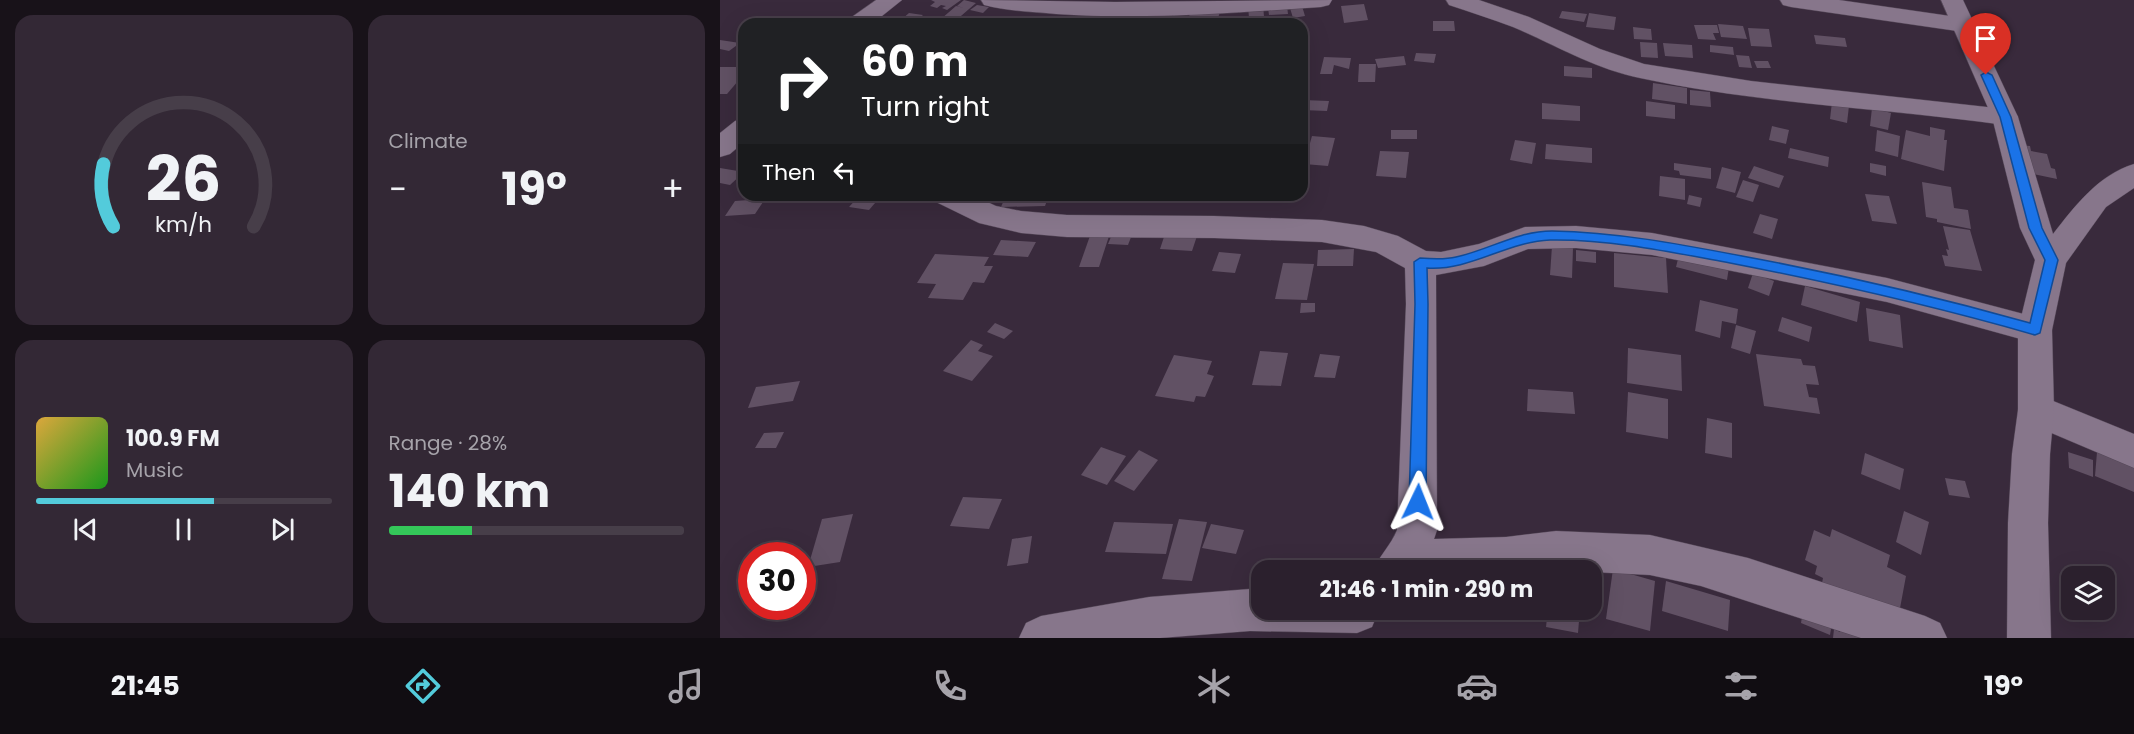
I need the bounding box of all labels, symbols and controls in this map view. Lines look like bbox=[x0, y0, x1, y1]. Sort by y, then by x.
pin bbox=[1960, 13, 2011, 75]
icon: arrive bbox=[1969, 22, 2002, 55]
text: 60 m bbox=[861, 32, 969, 91]
icon: right bbox=[762, 42, 840, 120]
text: Turn right bbox=[861, 88, 990, 125]
text: Climate bbox=[389, 127, 468, 155]
text: 26 bbox=[146, 135, 221, 223]
icon: left bbox=[828, 156, 861, 189]
text: Then bbox=[762, 157, 816, 188]
text: 19° bbox=[501, 158, 567, 221]
text: − bbox=[389, 166, 407, 213]
text: + bbox=[661, 166, 684, 213]
text: km/h bbox=[155, 209, 212, 240]
text: 100.9 FM bbox=[126, 423, 220, 454]
text: Range · 28% bbox=[389, 429, 507, 457]
text: Music bbox=[126, 456, 184, 484]
text: 140 km bbox=[389, 460, 550, 523]
position arrow bbox=[1386, 470, 1450, 534]
icon: previous bbox=[69, 513, 102, 546]
icon: pause bbox=[167, 513, 200, 546]
icon: next bbox=[266, 513, 299, 546]
speed limit sign: 30 bbox=[738, 542, 816, 620]
map controls bbox=[2061, 566, 2115, 620]
button: layers bbox=[2061, 566, 2115, 620]
text: 21:46 · 1 min · 290 m bbox=[1320, 574, 1533, 605]
icon: directions bbox=[402, 665, 444, 707]
icon: music bbox=[665, 665, 707, 707]
icon: phone bbox=[929, 665, 971, 707]
icon: climate bbox=[1193, 665, 1235, 707]
icon: car bbox=[1456, 665, 1498, 707]
icon: filters bbox=[1720, 665, 1762, 707]
text: 21:45 bbox=[111, 667, 180, 704]
text: 19° bbox=[1984, 667, 2023, 704]

